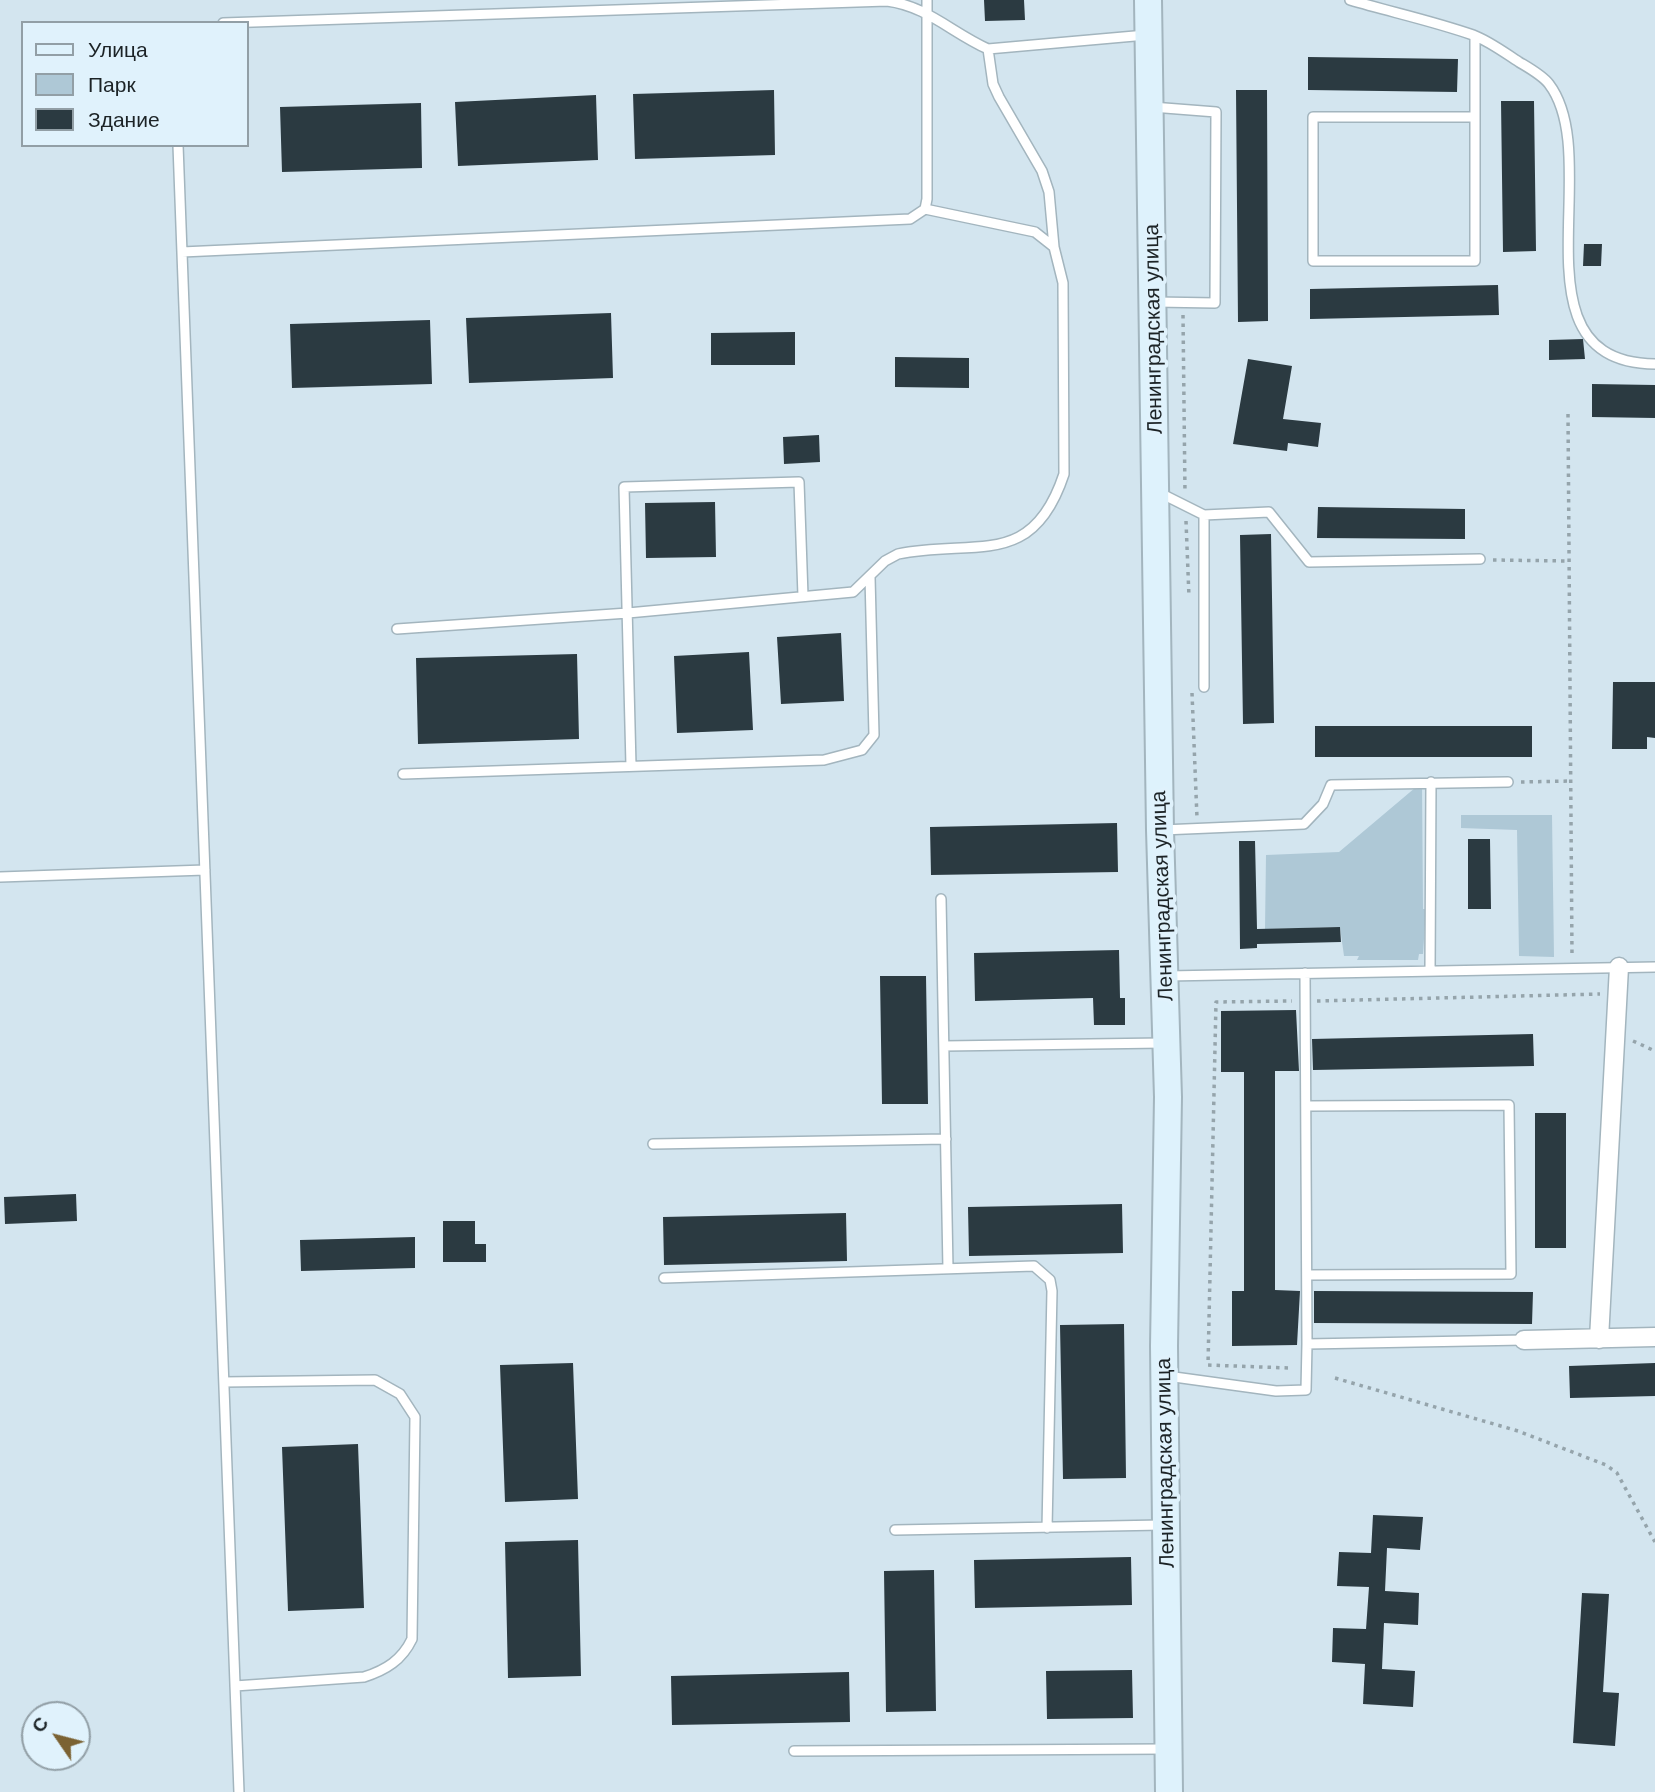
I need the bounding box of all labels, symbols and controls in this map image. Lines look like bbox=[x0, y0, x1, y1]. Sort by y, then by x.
legend bbox=[21, 21, 248, 147]
text: Улица bbox=[88, 38, 148, 61]
text: Парк bbox=[88, 73, 136, 96]
text: Здание bbox=[88, 108, 160, 131]
street label: Ленинградская улица bbox=[1140, 224, 1168, 434]
street label: Ленинградская улица bbox=[1147, 790, 1179, 1002]
street label: Ленинградская улица bbox=[1152, 1358, 1180, 1568]
north arrow bbox=[21, 1701, 91, 1771]
text: С bbox=[27, 1713, 53, 1736]

